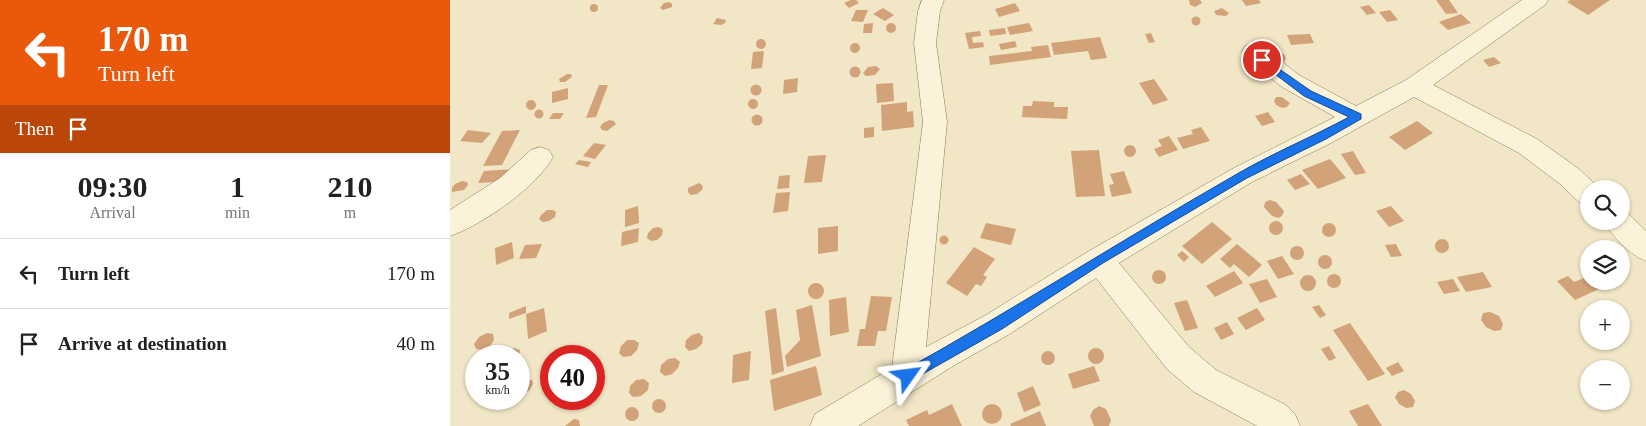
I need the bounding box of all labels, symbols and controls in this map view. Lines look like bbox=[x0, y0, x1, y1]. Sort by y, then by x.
icon: left bbox=[15, 20, 80, 85]
text: 170 m bbox=[98, 20, 188, 59]
pin bbox=[1241, 39, 1283, 81]
icon: arrive bbox=[1248, 46, 1276, 74]
text: Turn left bbox=[98, 61, 175, 86]
icon: arrive bbox=[64, 115, 92, 143]
text: Then bbox=[15, 118, 54, 139]
text: 09:30 bbox=[78, 170, 148, 203]
text: 1 bbox=[230, 170, 245, 203]
text: 210 bbox=[327, 170, 372, 203]
map controls bbox=[1580, 180, 1630, 410]
button: search bbox=[1580, 180, 1630, 230]
text: Arrival bbox=[89, 204, 136, 221]
text: min bbox=[225, 204, 250, 221]
text: m bbox=[344, 204, 356, 221]
button: layers bbox=[1580, 240, 1630, 290]
icon: left bbox=[15, 260, 43, 288]
text: Turn left bbox=[58, 263, 130, 284]
text: 170 m bbox=[387, 263, 435, 284]
button: + bbox=[1580, 300, 1630, 350]
icon: arrive bbox=[15, 330, 43, 358]
text: Arrive at destination bbox=[58, 333, 227, 354]
text: 40 m bbox=[396, 333, 435, 354]
speed limit sign: 40 bbox=[540, 345, 605, 410]
position arrow bbox=[881, 349, 933, 401]
text: 35 bbox=[485, 358, 510, 385]
button: − bbox=[1580, 360, 1630, 410]
text: km/h bbox=[485, 383, 510, 397]

